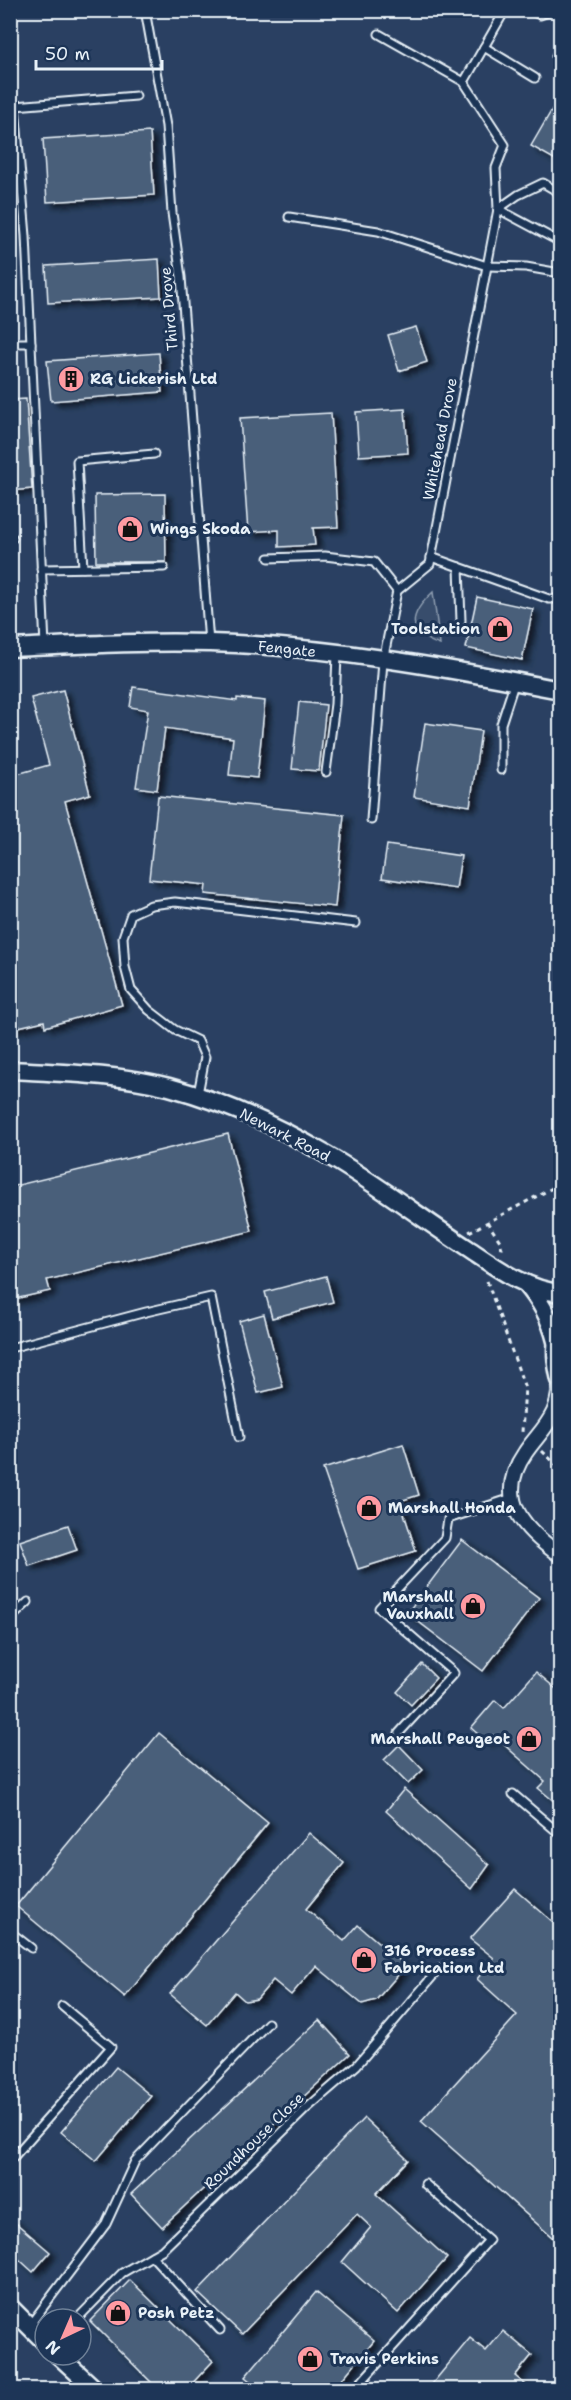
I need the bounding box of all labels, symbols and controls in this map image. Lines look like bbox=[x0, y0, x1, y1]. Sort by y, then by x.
scale bar bbox=[36, 33, 162, 71]
text: 50 m bbox=[45, 42, 90, 66]
street label: Third Drove bbox=[155, 266, 183, 352]
building icon: RG Lickerish Ltd bbox=[56, 364, 86, 394]
place label: RG Lickerish Ltd bbox=[90, 369, 217, 389]
street label: Whitehead Drove bbox=[418, 376, 462, 502]
shop icon: Wings Skoda bbox=[115, 514, 145, 544]
place label: Wings Skoda bbox=[150, 519, 251, 539]
shop icon: Toolstation bbox=[485, 614, 515, 644]
place label: Toolstation bbox=[391, 619, 480, 639]
street label: Fengate bbox=[257, 636, 317, 662]
street label: Newark Road bbox=[236, 1104, 334, 1167]
shop icon: Marshall Honda bbox=[354, 1493, 384, 1523]
place label: Marshall Honda bbox=[388, 1498, 516, 1518]
place label: Marshall Vauxhall bbox=[383, 1587, 454, 1624]
shop icon: Marshall Vauxhall bbox=[458, 1591, 488, 1621]
shop icon: Marshall Peugeot bbox=[514, 1724, 544, 1754]
place label: Marshall Peugeot bbox=[370, 1729, 510, 1749]
place label: 316 Process Fabrication Ltd bbox=[384, 1941, 504, 1978]
shop icon: 316 Process Fabrication Ltd bbox=[349, 1945, 379, 1975]
street label: Roundhouse Close bbox=[200, 2088, 308, 2194]
shop icon: Posh Petz bbox=[103, 2298, 133, 2328]
place label: Posh Petz bbox=[138, 2303, 214, 2323]
north arrow bbox=[33, 2307, 93, 2367]
text: N bbox=[41, 2335, 65, 2359]
shop icon: Travis Perkins bbox=[295, 2344, 325, 2374]
place label: Travis Perkins bbox=[330, 2349, 439, 2369]

